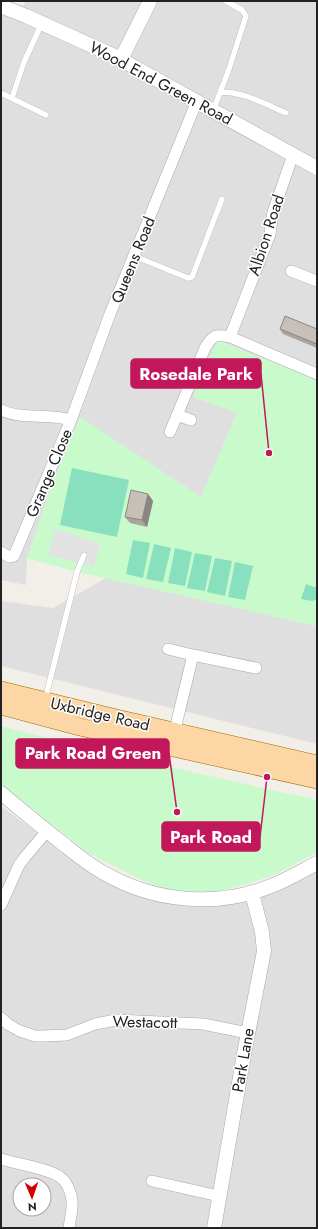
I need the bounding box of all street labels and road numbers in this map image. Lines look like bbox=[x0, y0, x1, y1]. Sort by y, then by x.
street label: Wood End Green Road bbox=[85, 36, 237, 130]
street label: Albion Road bbox=[242, 192, 290, 278]
street label: Queens Road bbox=[105, 213, 161, 307]
street label: Grange Close bbox=[20, 425, 78, 521]
street label: Uxbridge Road bbox=[48, 691, 152, 737]
street label: Westacott bbox=[112, 1010, 178, 1034]
street label: Park Lane bbox=[226, 1026, 260, 1094]

